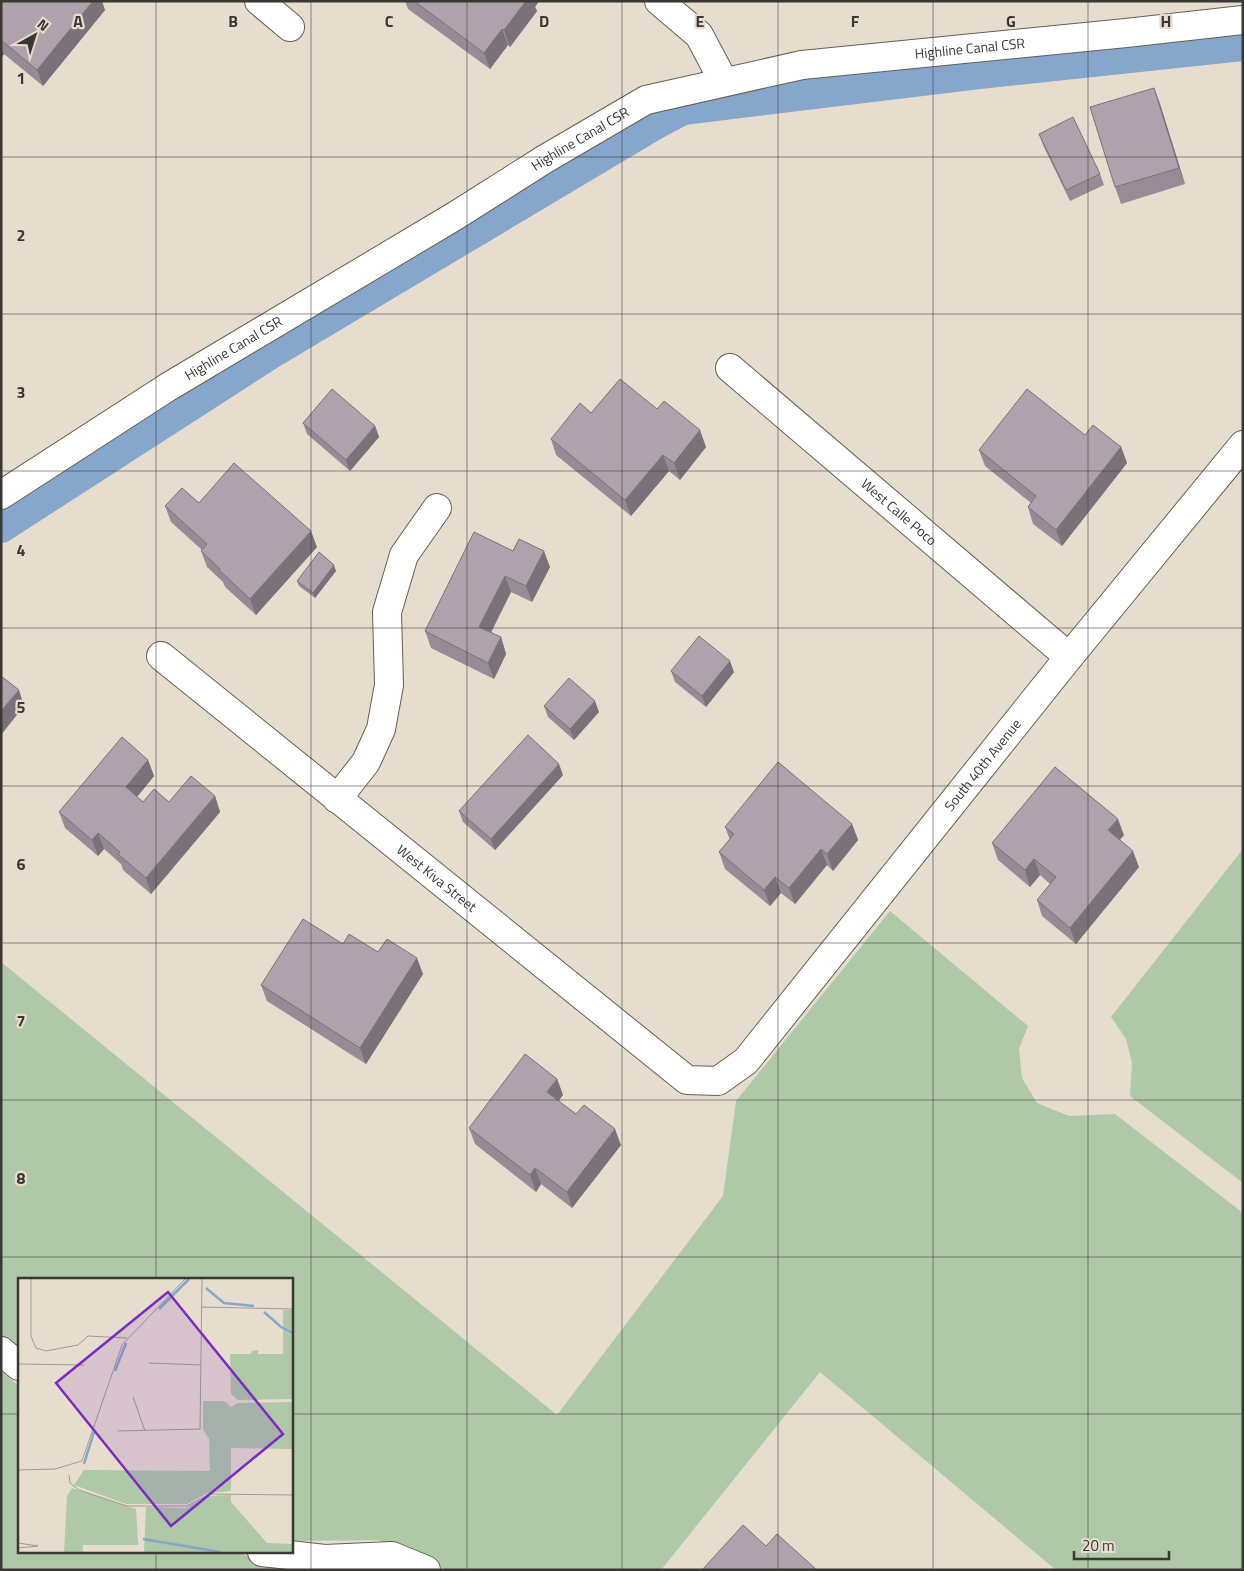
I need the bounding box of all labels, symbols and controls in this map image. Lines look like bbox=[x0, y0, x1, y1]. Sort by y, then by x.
text: A bbox=[73, 9, 83, 33]
text: B bbox=[228, 9, 238, 33]
text: C bbox=[385, 9, 394, 33]
text: D bbox=[539, 9, 549, 33]
text: E bbox=[696, 9, 705, 33]
text: F bbox=[851, 9, 860, 33]
text: G bbox=[1006, 9, 1016, 33]
text: H bbox=[1161, 9, 1171, 33]
north arrow bbox=[10, 10, 60, 60]
text: N bbox=[33, 13, 54, 36]
street label: Highline Canal CSR bbox=[914, 32, 1026, 64]
text: 1 bbox=[17, 66, 25, 90]
street label: Highline Canal CSR bbox=[527, 101, 633, 175]
text: 2 bbox=[17, 223, 25, 247]
street label: Highline Canal CSR bbox=[180, 310, 286, 385]
text: 3 bbox=[17, 380, 25, 404]
street label: West Calle Poco bbox=[857, 473, 942, 550]
text: 4 bbox=[17, 538, 26, 562]
text: 5 bbox=[17, 695, 26, 719]
street label: South 40th Avenue bbox=[939, 714, 1026, 815]
street label: West Kiva Street bbox=[392, 839, 482, 917]
text: 6 bbox=[17, 852, 26, 876]
text: 7 bbox=[17, 1009, 25, 1033]
text: 8 bbox=[17, 1166, 26, 1190]
inset map bbox=[18, 1278, 292, 1554]
scale bar bbox=[1074, 1528, 1169, 1560]
text: 20 m bbox=[1082, 1534, 1115, 1557]

